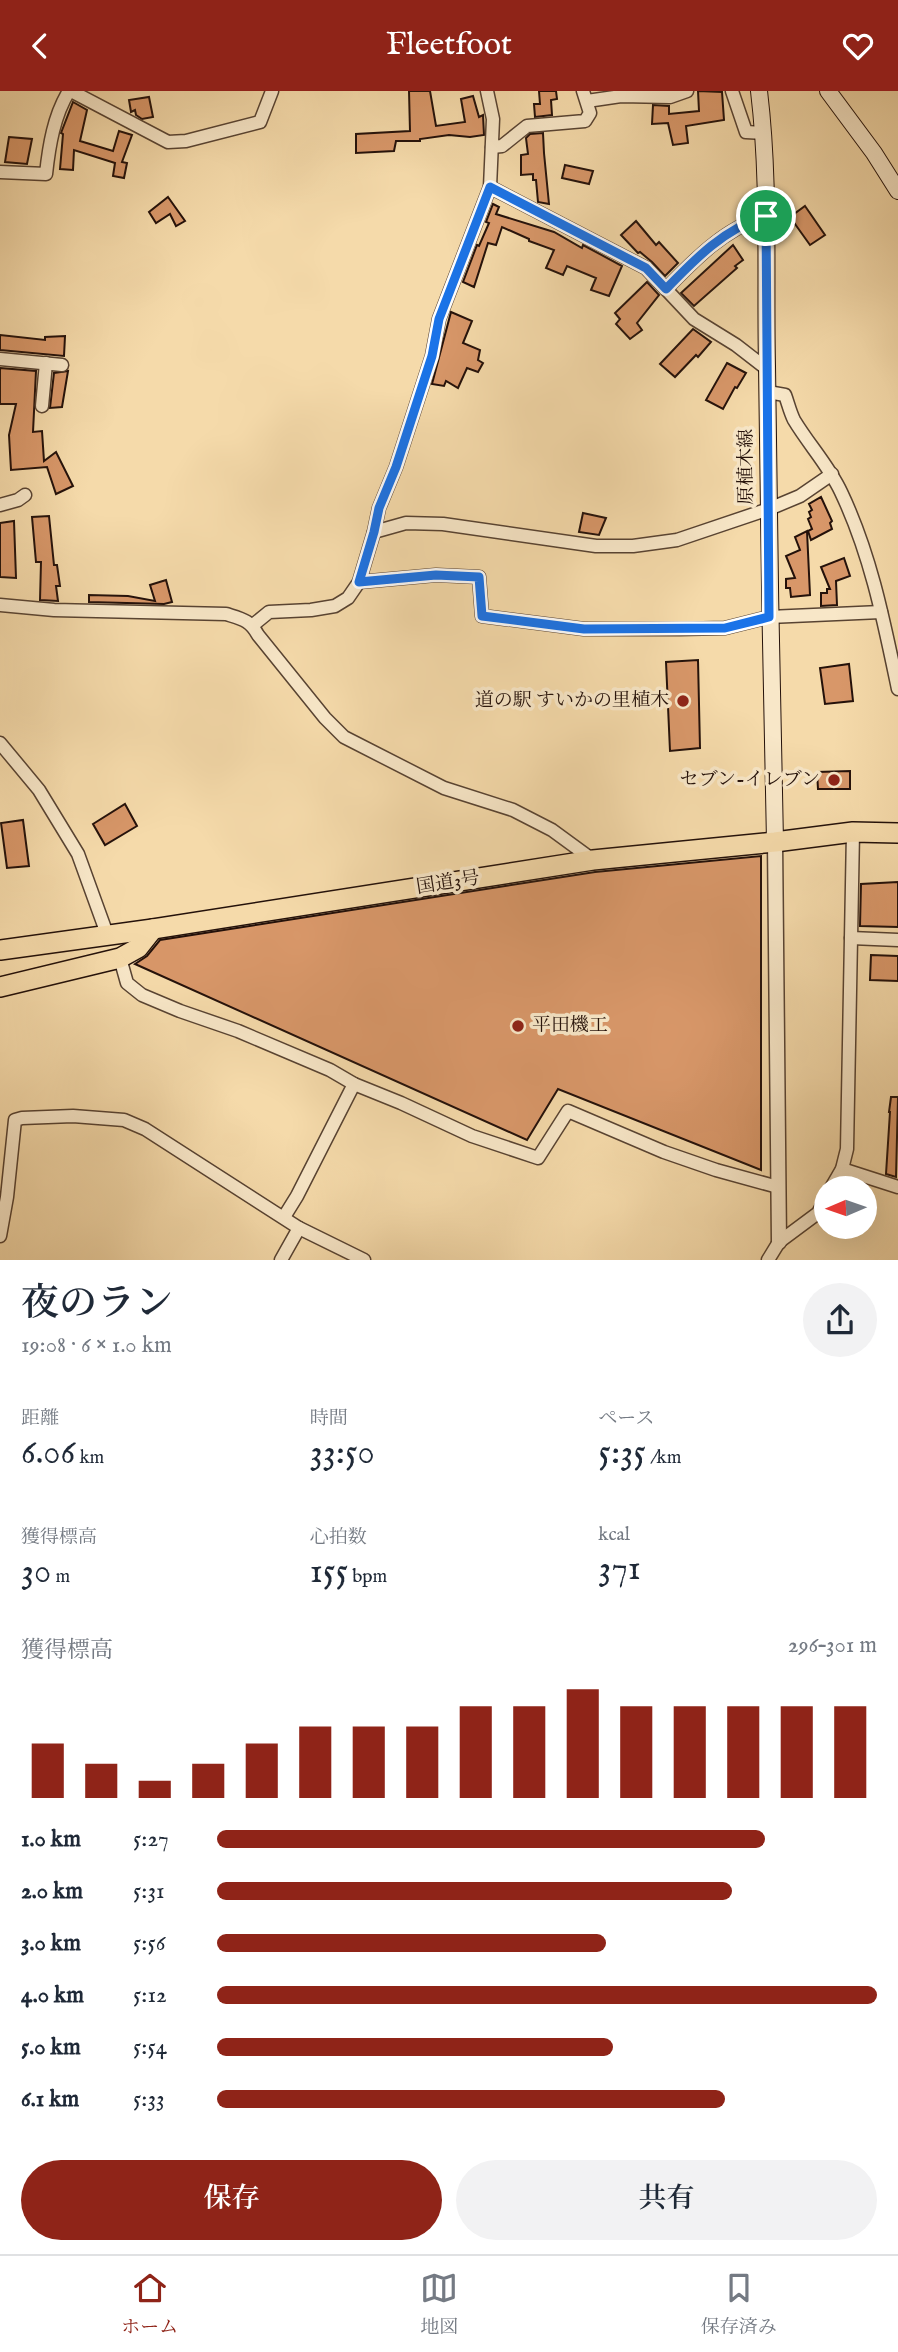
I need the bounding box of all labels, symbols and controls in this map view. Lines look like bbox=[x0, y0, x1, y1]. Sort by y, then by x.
text: Fleetfoot bbox=[386, 25, 512, 66]
icon: back bbox=[21, 27, 59, 65]
icon: heart bbox=[839, 27, 877, 65]
pin bbox=[736, 186, 796, 246]
icon: arrive bbox=[747, 197, 785, 235]
street label: 原植木線 bbox=[735, 429, 759, 505]
place label: 道の駅 すいかの里植木 bbox=[475, 689, 669, 713]
marker: 道の駅 すいかの里植木 bbox=[675, 693, 691, 709]
place label: セブン-イレブン bbox=[680, 768, 820, 792]
marker: セブン-イレブン bbox=[826, 772, 842, 788]
street label: 国道3号 bbox=[414, 866, 482, 900]
place label: 平田機工 bbox=[532, 1014, 608, 1038]
marker: 平田機工 bbox=[510, 1018, 526, 1034]
north arrow bbox=[814, 1176, 877, 1239]
map controls bbox=[814, 1176, 877, 1239]
text: 夜のラン bbox=[21, 1281, 173, 1329]
button: share bbox=[803, 1283, 877, 1357]
text: 19:08 · 6 × 1.0 km bbox=[21, 1331, 172, 1360]
text: 距離 bbox=[21, 1407, 59, 1431]
text: 時間 bbox=[310, 1407, 348, 1431]
text: ペース bbox=[598, 1407, 654, 1431]
text: 6.06 bbox=[21, 1431, 75, 1476]
text: 33:50 bbox=[310, 1431, 375, 1476]
text: 5:35 bbox=[598, 1431, 646, 1476]
text: km bbox=[75, 1446, 104, 1470]
text: /km bbox=[646, 1446, 681, 1470]
text: kcal bbox=[598, 1523, 630, 1547]
text: 獲得標高 bbox=[21, 1526, 97, 1550]
text: 心拍数 bbox=[310, 1526, 367, 1550]
text: 371 bbox=[598, 1547, 641, 1592]
text: 30 bbox=[21, 1550, 51, 1595]
text: 155 bbox=[310, 1550, 348, 1595]
text: m bbox=[51, 1565, 70, 1589]
text: bpm bbox=[348, 1565, 387, 1589]
text: 296–301 m bbox=[788, 1631, 877, 1660]
text: 獲得標高 bbox=[21, 1636, 113, 1665]
text: 1.0 km bbox=[21, 1825, 81, 1854]
text: 5:27 bbox=[133, 1825, 169, 1854]
text: 2.0 km bbox=[21, 1877, 83, 1906]
text: 5:31 bbox=[133, 1877, 165, 1906]
text: 3.0 km bbox=[21, 1929, 81, 1958]
text: 5:56 bbox=[133, 1929, 165, 1958]
text: 4.0 km bbox=[21, 1981, 84, 2010]
text: 5:12 bbox=[133, 1981, 167, 2010]
text: 5.0 km bbox=[21, 2033, 81, 2062]
text: 5:54 bbox=[133, 2033, 167, 2062]
text: 6.1 km bbox=[21, 2085, 79, 2114]
text: 5:33 bbox=[133, 2085, 165, 2114]
button: 保存 bbox=[21, 2160, 442, 2240]
button: 共有 bbox=[456, 2160, 877, 2240]
tab: ホーム bbox=[121, 2269, 178, 2340]
tab: 地図 bbox=[420, 2269, 459, 2340]
tab: 保存済み bbox=[701, 2269, 777, 2340]

